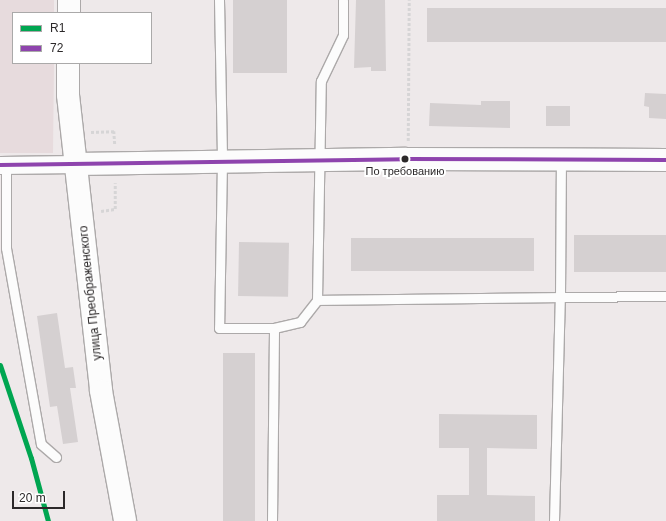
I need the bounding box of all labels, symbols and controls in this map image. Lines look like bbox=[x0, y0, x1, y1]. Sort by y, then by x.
legend bbox=[12, 12, 152, 64]
text: R1 bbox=[50, 21, 65, 35]
text: 72 bbox=[50, 41, 63, 55]
marker: По требованию bbox=[400, 154, 410, 164]
place label: По требованию bbox=[366, 164, 444, 178]
street label: улица Преображенского bbox=[77, 225, 105, 361]
scale bar bbox=[14, 483, 67, 509]
text: 20 m bbox=[19, 491, 46, 505]

